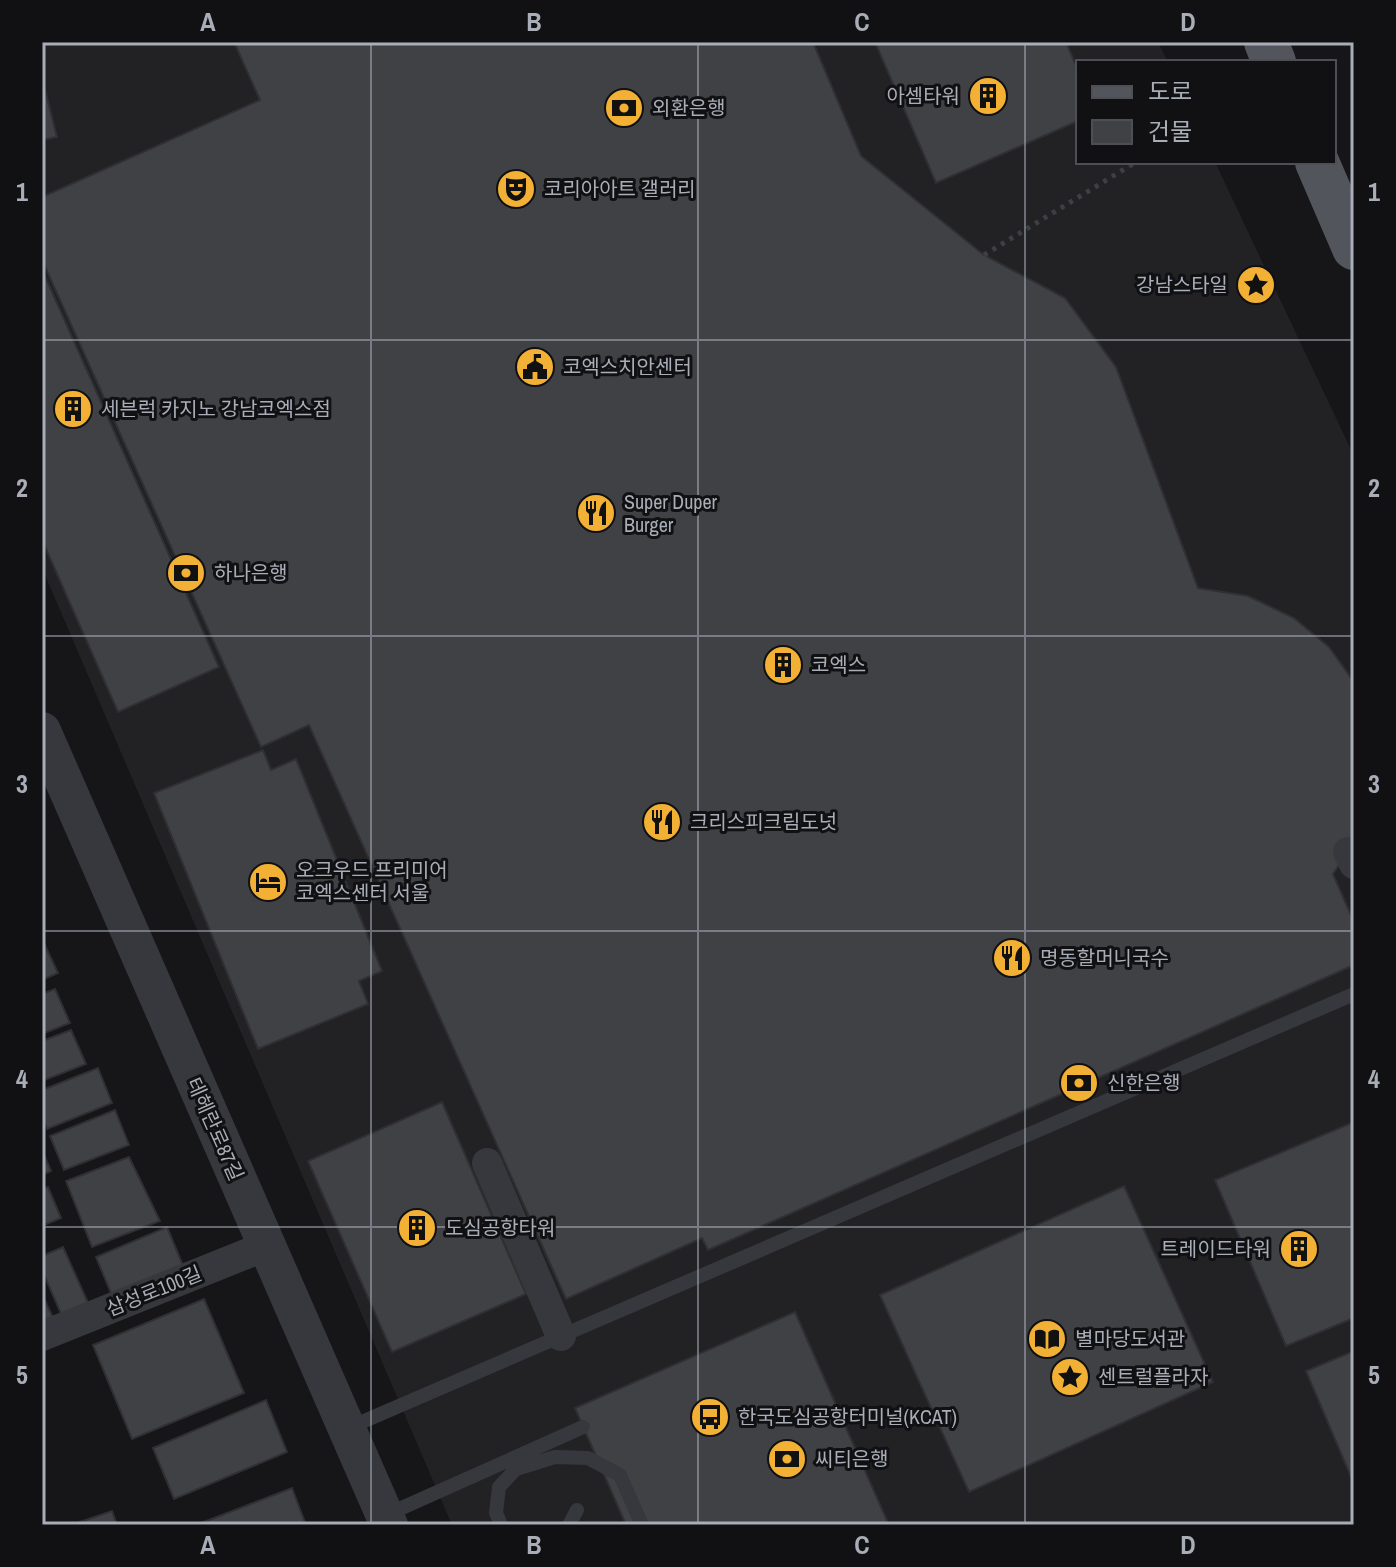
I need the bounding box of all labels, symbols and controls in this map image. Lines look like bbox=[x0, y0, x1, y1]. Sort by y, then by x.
text: A bbox=[200, 4, 216, 39]
text: B bbox=[526, 4, 542, 39]
text: C bbox=[854, 4, 870, 39]
text: D bbox=[1180, 4, 1196, 39]
legend bbox=[1076, 60, 1336, 164]
building icon: 아셈타워 bbox=[967, 75, 1009, 117]
text: 도로 bbox=[1148, 75, 1192, 107]
place label: 아셈타워 bbox=[886, 82, 960, 109]
bank icon: 외환은행 bbox=[603, 87, 645, 129]
place label: 외환은행 bbox=[652, 94, 726, 121]
text: 건물 bbox=[1148, 115, 1192, 147]
theatre icon: 코리아아트 갤러리 bbox=[495, 168, 537, 210]
text: 1 bbox=[16, 174, 28, 209]
text: 1 bbox=[1368, 174, 1380, 209]
place label: 코리아아트 갤러리 bbox=[544, 175, 696, 202]
place icon: 강남스타일 bbox=[1235, 264, 1277, 306]
place label: 강남스타일 bbox=[1136, 271, 1228, 298]
public building icon: 코엑스치안센터 bbox=[514, 346, 556, 388]
place label: 코엑스치안센터 bbox=[563, 353, 692, 380]
building icon: 세븐럭 카지노 강남코엑스점 bbox=[52, 388, 94, 430]
place label: 세븐럭 카지노 강남코엑스점 bbox=[101, 395, 331, 422]
text: 2 bbox=[16, 470, 28, 505]
text: 2 bbox=[1368, 470, 1380, 505]
place label: Super Duper Burger bbox=[624, 488, 718, 538]
restaurant icon: Super Duper Burger bbox=[575, 492, 617, 534]
bank icon: 하나은행 bbox=[165, 552, 207, 594]
place label: 하나은행 bbox=[214, 559, 288, 586]
building icon: 코엑스 bbox=[762, 644, 804, 686]
place label: 코엑스 bbox=[811, 651, 866, 678]
text: 3 bbox=[16, 766, 28, 801]
text: 3 bbox=[1368, 766, 1380, 801]
restaurant icon: 크리스피크림도넛 bbox=[641, 801, 683, 843]
place label: 크리스피크림도넛 bbox=[690, 808, 837, 835]
place label: 오크우드 프리미어 코엑스센터 서울 bbox=[296, 856, 448, 906]
hotel icon: 오크우드 프리미어 코엑스센터 서울 bbox=[247, 861, 289, 903]
restaurant icon: 명동할머니국수 bbox=[991, 937, 1033, 979]
place label: 명동할머니국수 bbox=[1040, 944, 1169, 971]
text: 4 bbox=[16, 1061, 28, 1096]
text: 4 bbox=[1368, 1061, 1380, 1096]
bank icon: 신한은행 bbox=[1058, 1062, 1100, 1104]
place label: 신한은행 bbox=[1107, 1069, 1181, 1096]
street label: 테헤란로87길 bbox=[181, 1073, 250, 1185]
building icon: 도심공항타워 bbox=[396, 1207, 438, 1249]
place label: 도심공항타워 bbox=[445, 1214, 555, 1241]
building icon: 트레이드타워 bbox=[1278, 1228, 1320, 1270]
place label: 트레이드타워 bbox=[1161, 1235, 1271, 1262]
street label: 삼성로100길 bbox=[102, 1259, 206, 1322]
library icon: 별마당도서관 bbox=[1026, 1318, 1068, 1360]
place label: 별마당도서관 bbox=[1075, 1325, 1185, 1352]
place icon: 센트럴플라자 bbox=[1049, 1356, 1091, 1398]
text: 5 bbox=[16, 1357, 28, 1392]
text: 5 bbox=[1368, 1357, 1380, 1392]
place label: 센트럴플라자 bbox=[1098, 1363, 1208, 1390]
bus stop icon: 한국도심공항터미널(KCAT) bbox=[689, 1396, 731, 1438]
place label: 한국도심공항터미널(KCAT) bbox=[738, 1403, 957, 1430]
bank icon: 씨티은행 bbox=[766, 1438, 808, 1480]
place label: 씨티은행 bbox=[815, 1445, 889, 1472]
text: A bbox=[200, 1527, 216, 1562]
text: B bbox=[526, 1527, 542, 1562]
text: C bbox=[854, 1527, 870, 1562]
text: D bbox=[1180, 1527, 1196, 1562]

